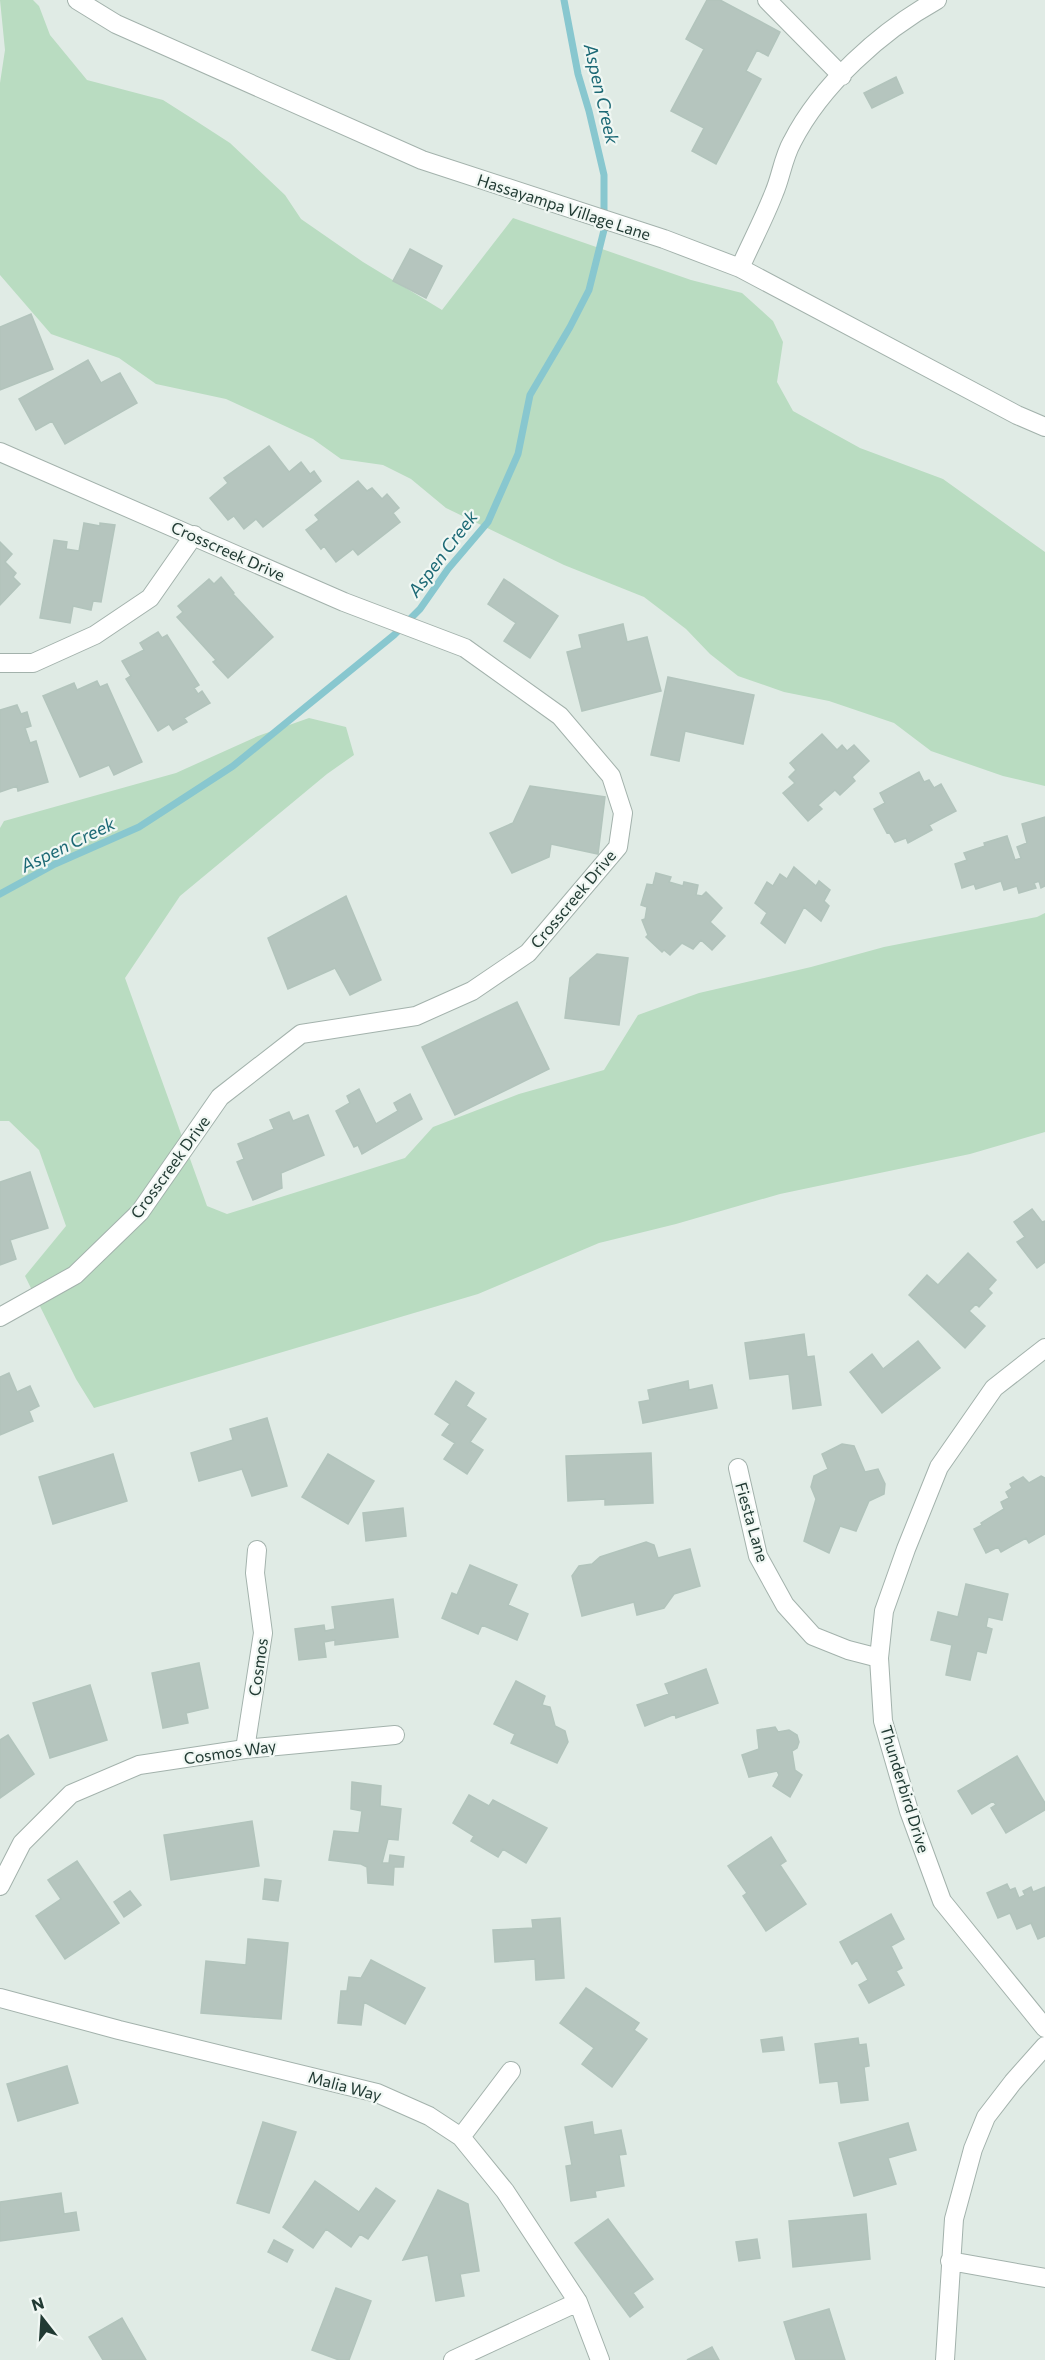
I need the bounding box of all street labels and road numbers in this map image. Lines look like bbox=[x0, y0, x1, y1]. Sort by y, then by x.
street label: Hassayampa Village Lane bbox=[475, 169, 653, 244]
street label: Crosscreek Drive bbox=[168, 517, 288, 584]
street label: Crosscreek Drive bbox=[526, 846, 619, 952]
street label: Crosscreek Drive bbox=[126, 1112, 213, 1222]
street label: Fiesta Lane bbox=[732, 1480, 773, 1564]
street label: Cosmos bbox=[244, 1637, 271, 1697]
street label: Thunderbird Drive bbox=[877, 1723, 934, 1855]
street label: Cosmos Way bbox=[182, 1736, 277, 1767]
street label: Malia Way bbox=[306, 2067, 384, 2104]

